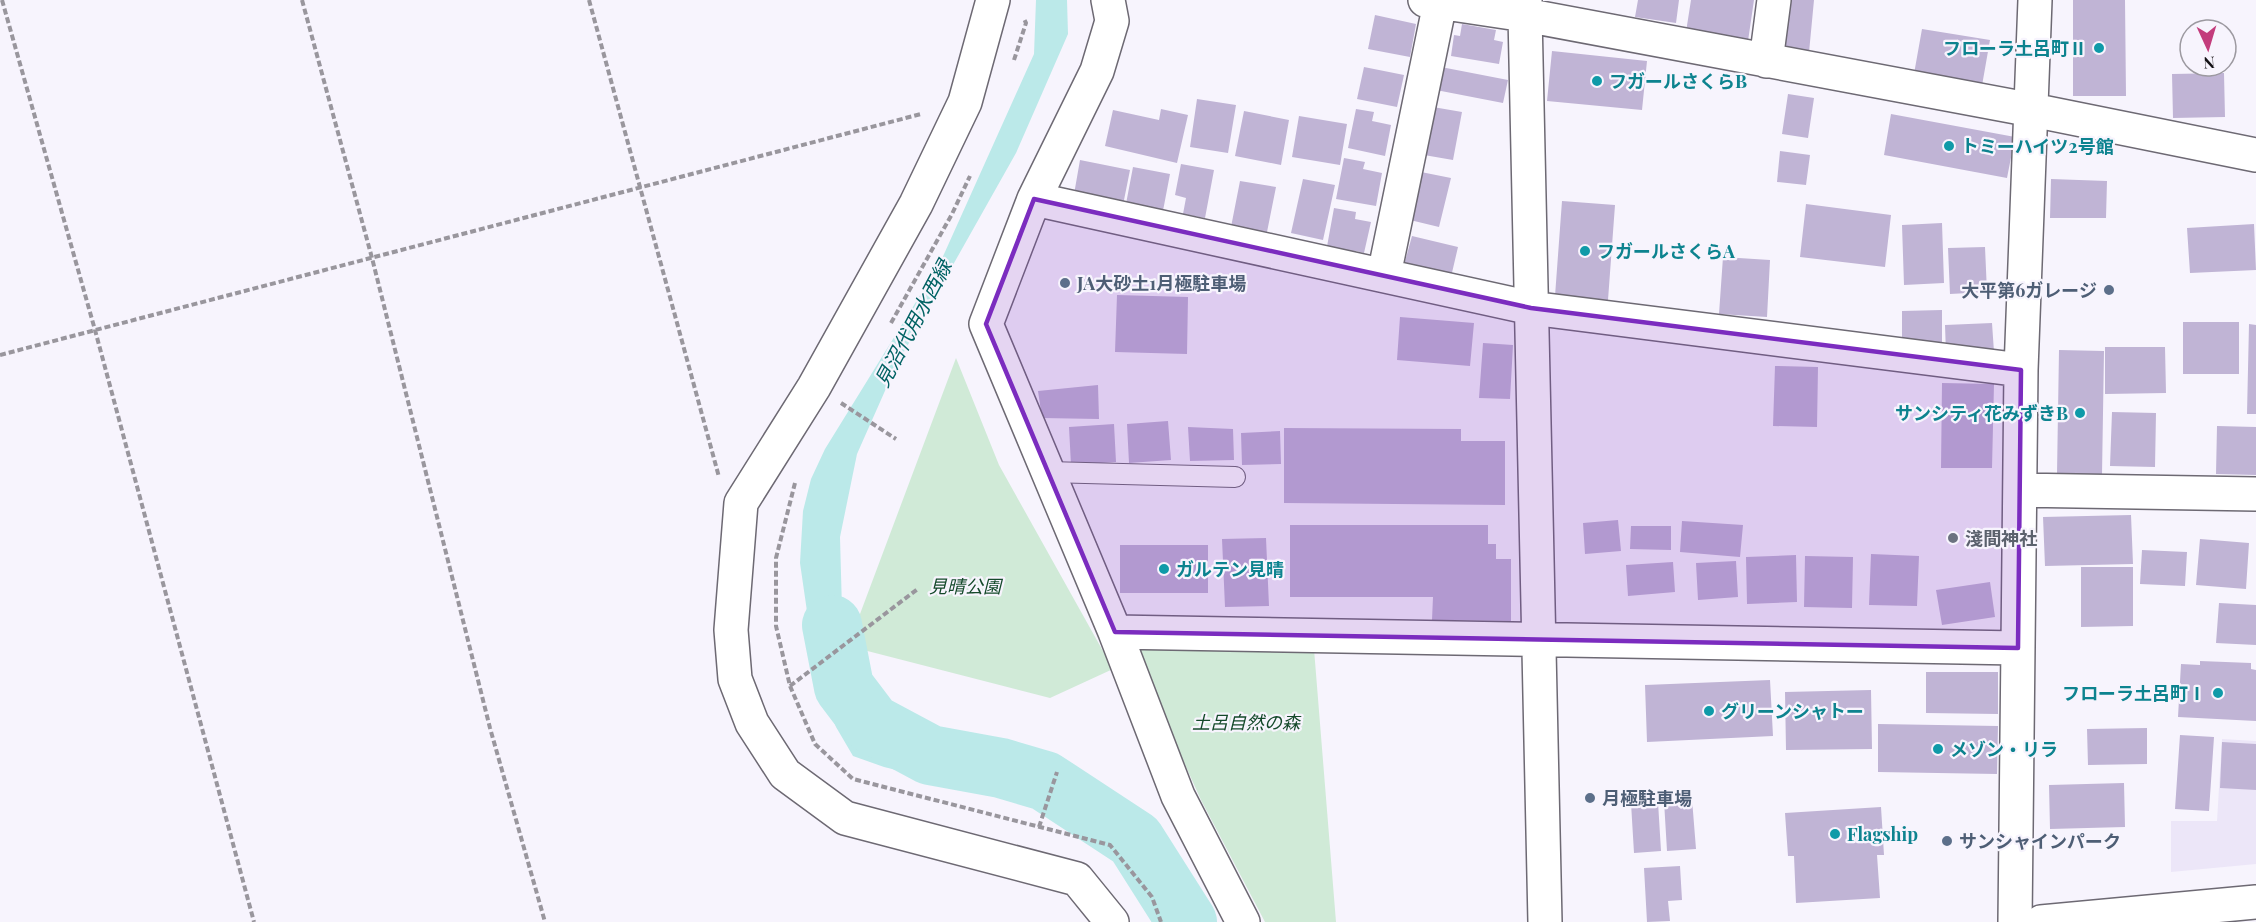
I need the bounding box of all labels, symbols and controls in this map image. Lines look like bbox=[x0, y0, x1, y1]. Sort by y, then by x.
north arrow bbox=[2178, 18, 2238, 78]
place label: フローラ土呂町Ⅱ bbox=[1943, 36, 2087, 60]
marker: フローラ土呂町Ⅱ bbox=[2092, 41, 2106, 55]
text: N bbox=[2202, 53, 2216, 74]
place label: フガールさくらB bbox=[1609, 69, 1747, 93]
marker: フガールさくらB bbox=[1590, 74, 1604, 88]
place label: トミーハイツ2号館 bbox=[1961, 134, 2114, 158]
marker: トミーハイツ2号館 bbox=[1942, 139, 1956, 153]
place label: フガールさくらA bbox=[1597, 239, 1736, 263]
marker: フガールさくらA bbox=[1578, 244, 1592, 258]
water label: 見沼代用水西緑 bbox=[867, 253, 958, 391]
place label: JA大砂土1月極駐車場 bbox=[1076, 271, 1246, 295]
marker: JA大砂土1月極駐車場 bbox=[1058, 276, 1072, 290]
place label: 大平第6ガレージ bbox=[1961, 278, 2097, 302]
marker: 大平第6ガレージ bbox=[2102, 283, 2116, 297]
place label: サンシティ花みずきB bbox=[1895, 401, 2068, 425]
marker: サンシティ花みずきB bbox=[2073, 406, 2087, 420]
place label: 淺間神社 bbox=[1965, 526, 2037, 550]
marker: 淺間神社 bbox=[1946, 531, 1960, 545]
place label: ガルテン見晴 bbox=[1176, 557, 1284, 581]
marker: ガルテン見晴 bbox=[1157, 562, 1171, 576]
park label: 見晴公園 bbox=[929, 574, 1004, 598]
place label: フローラ土呂町Ⅰ bbox=[2062, 681, 2206, 705]
marker: フローラ土呂町Ⅰ bbox=[2211, 686, 2225, 700]
place label: グリーンシャトー bbox=[1721, 699, 1864, 723]
marker: グリーンシャトー bbox=[1702, 704, 1716, 718]
park label: 土呂自然の森 bbox=[1192, 710, 1302, 734]
place label: メゾン・リラ bbox=[1950, 737, 2058, 761]
marker: メゾン・リラ bbox=[1931, 742, 1945, 756]
place label: 月極駐車場 bbox=[1602, 786, 1692, 810]
marker: 月極駐車場 bbox=[1583, 791, 1597, 805]
place label: Flagship bbox=[1847, 822, 1918, 846]
marker: Flagship bbox=[1828, 827, 1842, 841]
place label: サンシャインパーク bbox=[1959, 829, 2121, 853]
marker: サンシャインパーク bbox=[1940, 834, 1954, 848]

